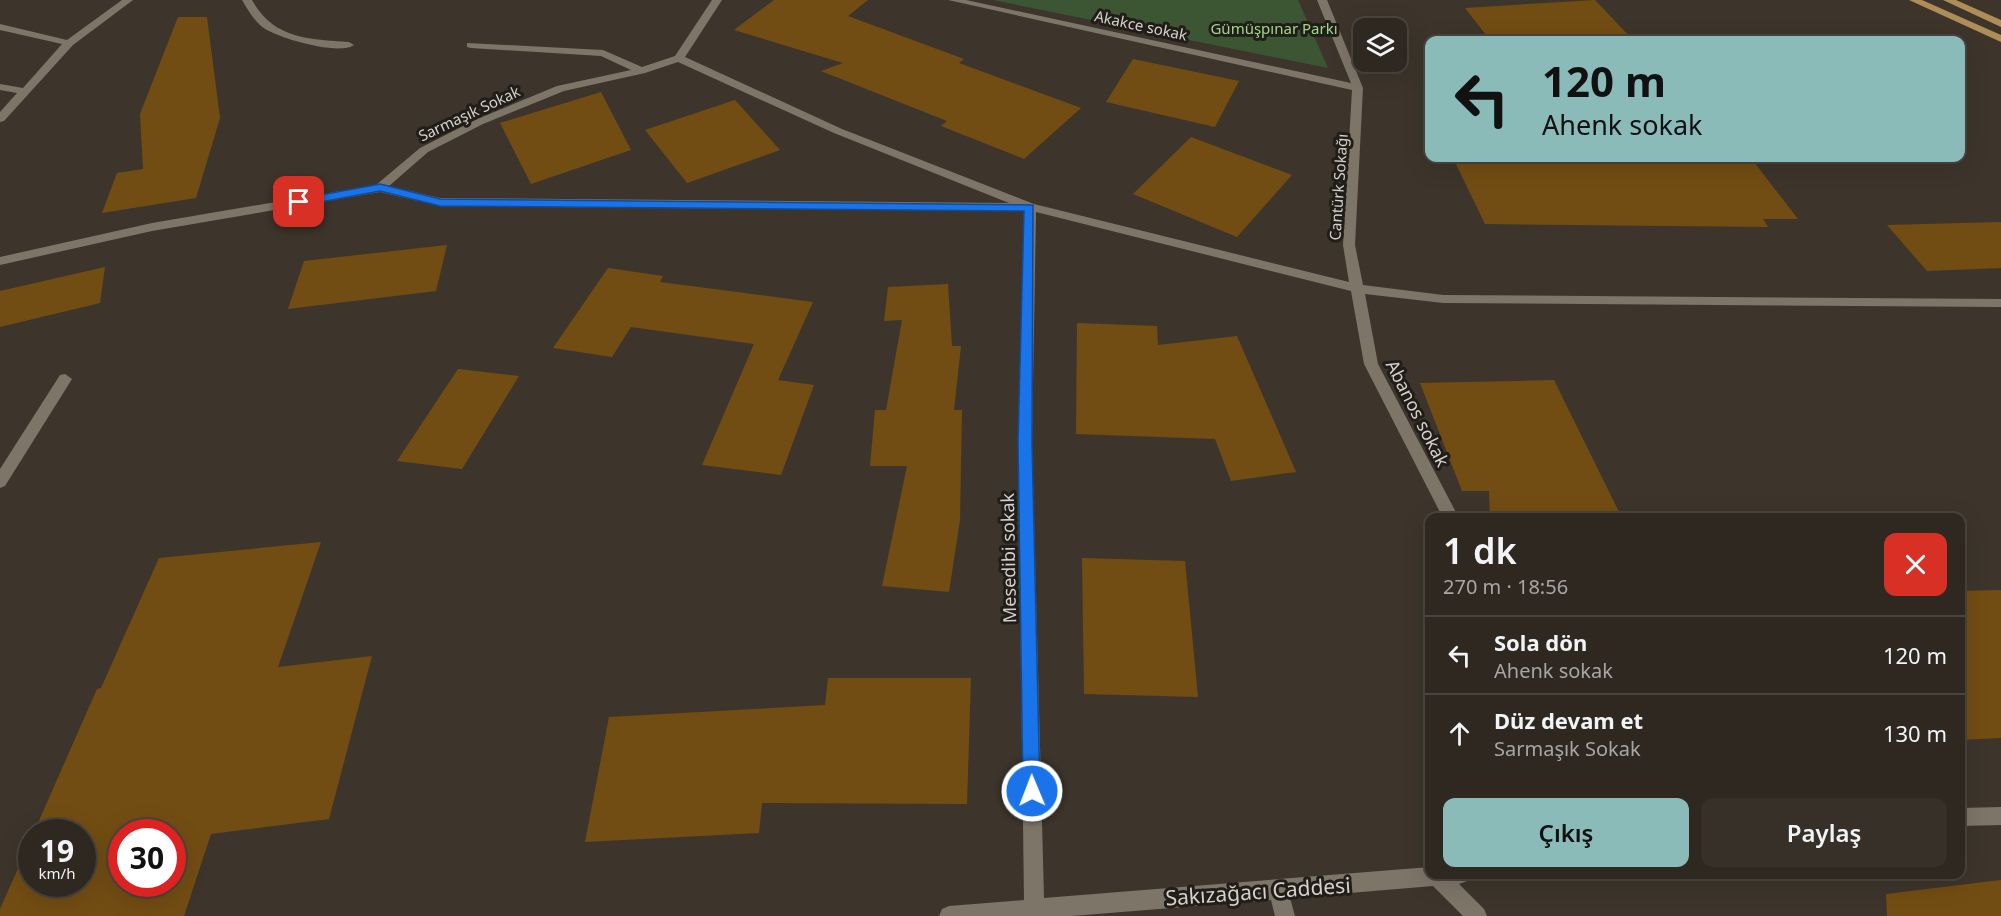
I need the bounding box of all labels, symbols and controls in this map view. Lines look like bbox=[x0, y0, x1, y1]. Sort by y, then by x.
street label: Akakce sokak bbox=[1093, 5, 1189, 45]
park label: Gümüşpınar Parkı bbox=[1210, 18, 1338, 38]
map controls bbox=[1353, 18, 1407, 72]
button: layers bbox=[1353, 18, 1407, 72]
text: 120 m bbox=[1542, 52, 1666, 109]
icon: left bbox=[1443, 60, 1521, 138]
street label: Sarmaşık Sokak bbox=[415, 81, 523, 145]
text: Ahenk sokak bbox=[1542, 106, 1703, 143]
street label: Cantürk Sokağı bbox=[1324, 133, 1352, 241]
pin bbox=[273, 176, 324, 227]
icon: arrive bbox=[282, 185, 315, 218]
street label: Abanos sokak bbox=[1381, 356, 1455, 471]
street label: Mesedibi sokak bbox=[995, 492, 1021, 623]
text: 1 dk bbox=[1443, 526, 1517, 575]
button: close bbox=[1884, 533, 1947, 596]
text: 270 m · 18:56 bbox=[1443, 573, 1568, 600]
text: Sola dön bbox=[1494, 627, 1587, 657]
icon: left bbox=[1443, 639, 1476, 672]
text: 120 m bbox=[1883, 640, 1947, 670]
text: Ahenk sokak bbox=[1494, 657, 1613, 684]
text: Düz devam et bbox=[1494, 705, 1643, 735]
icon: ahead bbox=[1443, 717, 1476, 750]
text: 130 m bbox=[1883, 718, 1947, 748]
text: Sarmaşık Sokak bbox=[1494, 735, 1641, 762]
position arrow bbox=[1000, 759, 1064, 823]
button: Çıkış bbox=[1443, 798, 1689, 867]
button: Paylaş bbox=[1701, 798, 1947, 867]
speed limit sign: 30 bbox=[108, 819, 186, 897]
text: 19 bbox=[40, 830, 74, 871]
text: km/h bbox=[39, 863, 75, 883]
street label: Sakızağacı Caddesi bbox=[1165, 871, 1351, 911]

